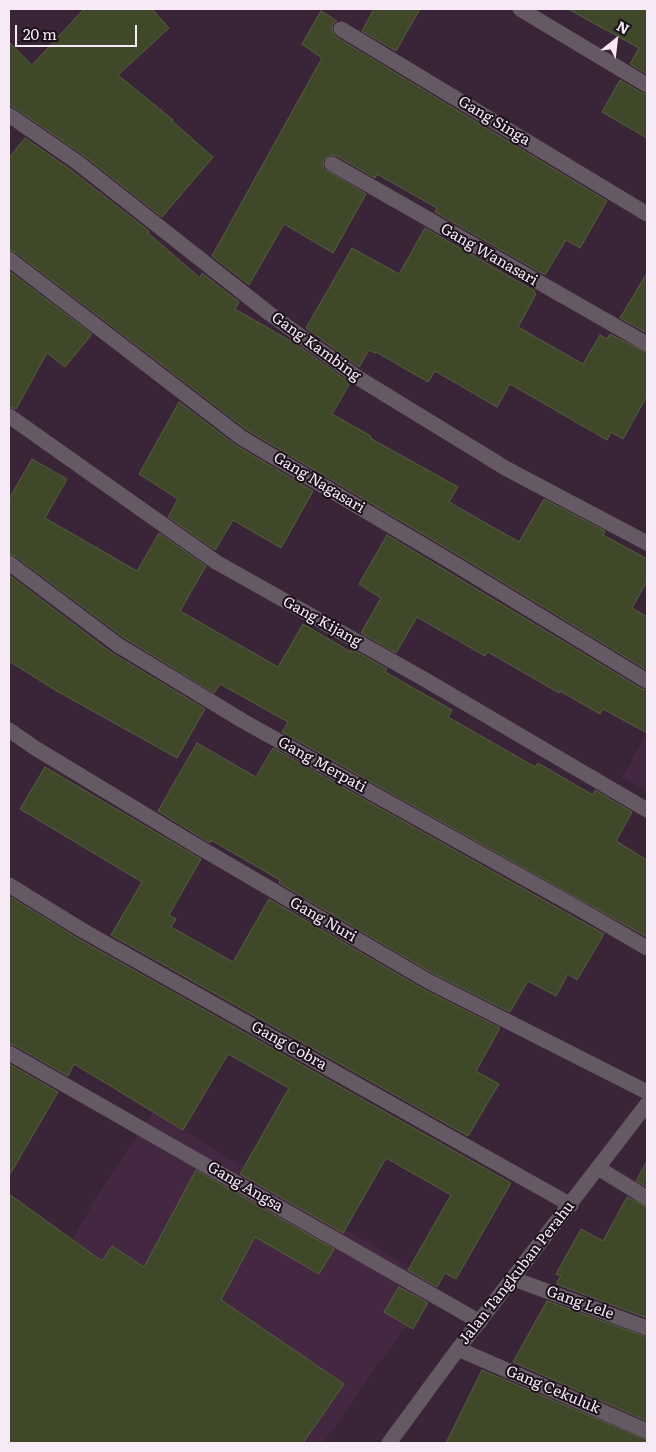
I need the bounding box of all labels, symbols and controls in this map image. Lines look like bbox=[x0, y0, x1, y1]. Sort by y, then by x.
scale bar bbox=[18, 15, 140, 47]
north arrow bbox=[591, 15, 641, 65]
text: N bbox=[613, 15, 633, 38]
text: 20 m bbox=[23, 22, 57, 45]
street label: Gang Singa bbox=[455, 93, 533, 149]
street label: Gang Wanasari bbox=[437, 220, 541, 290]
street label: Gang Kambing bbox=[268, 309, 364, 385]
street label: Gang Nagasari bbox=[270, 449, 368, 517]
street label: Gang Kijang bbox=[279, 593, 365, 651]
street label: Gang Merpati bbox=[275, 733, 369, 797]
street label: Gang Nuri bbox=[286, 894, 360, 946]
street label: Gang Cobra bbox=[248, 1018, 330, 1074]
street label: Gang Angsa bbox=[204, 1158, 286, 1216]
street label: Jalan Tangkuban Perahu bbox=[455, 1198, 579, 1348]
street label: Gang Lele bbox=[544, 1283, 616, 1323]
street label: Gang Cekuluk bbox=[503, 1362, 603, 1418]

